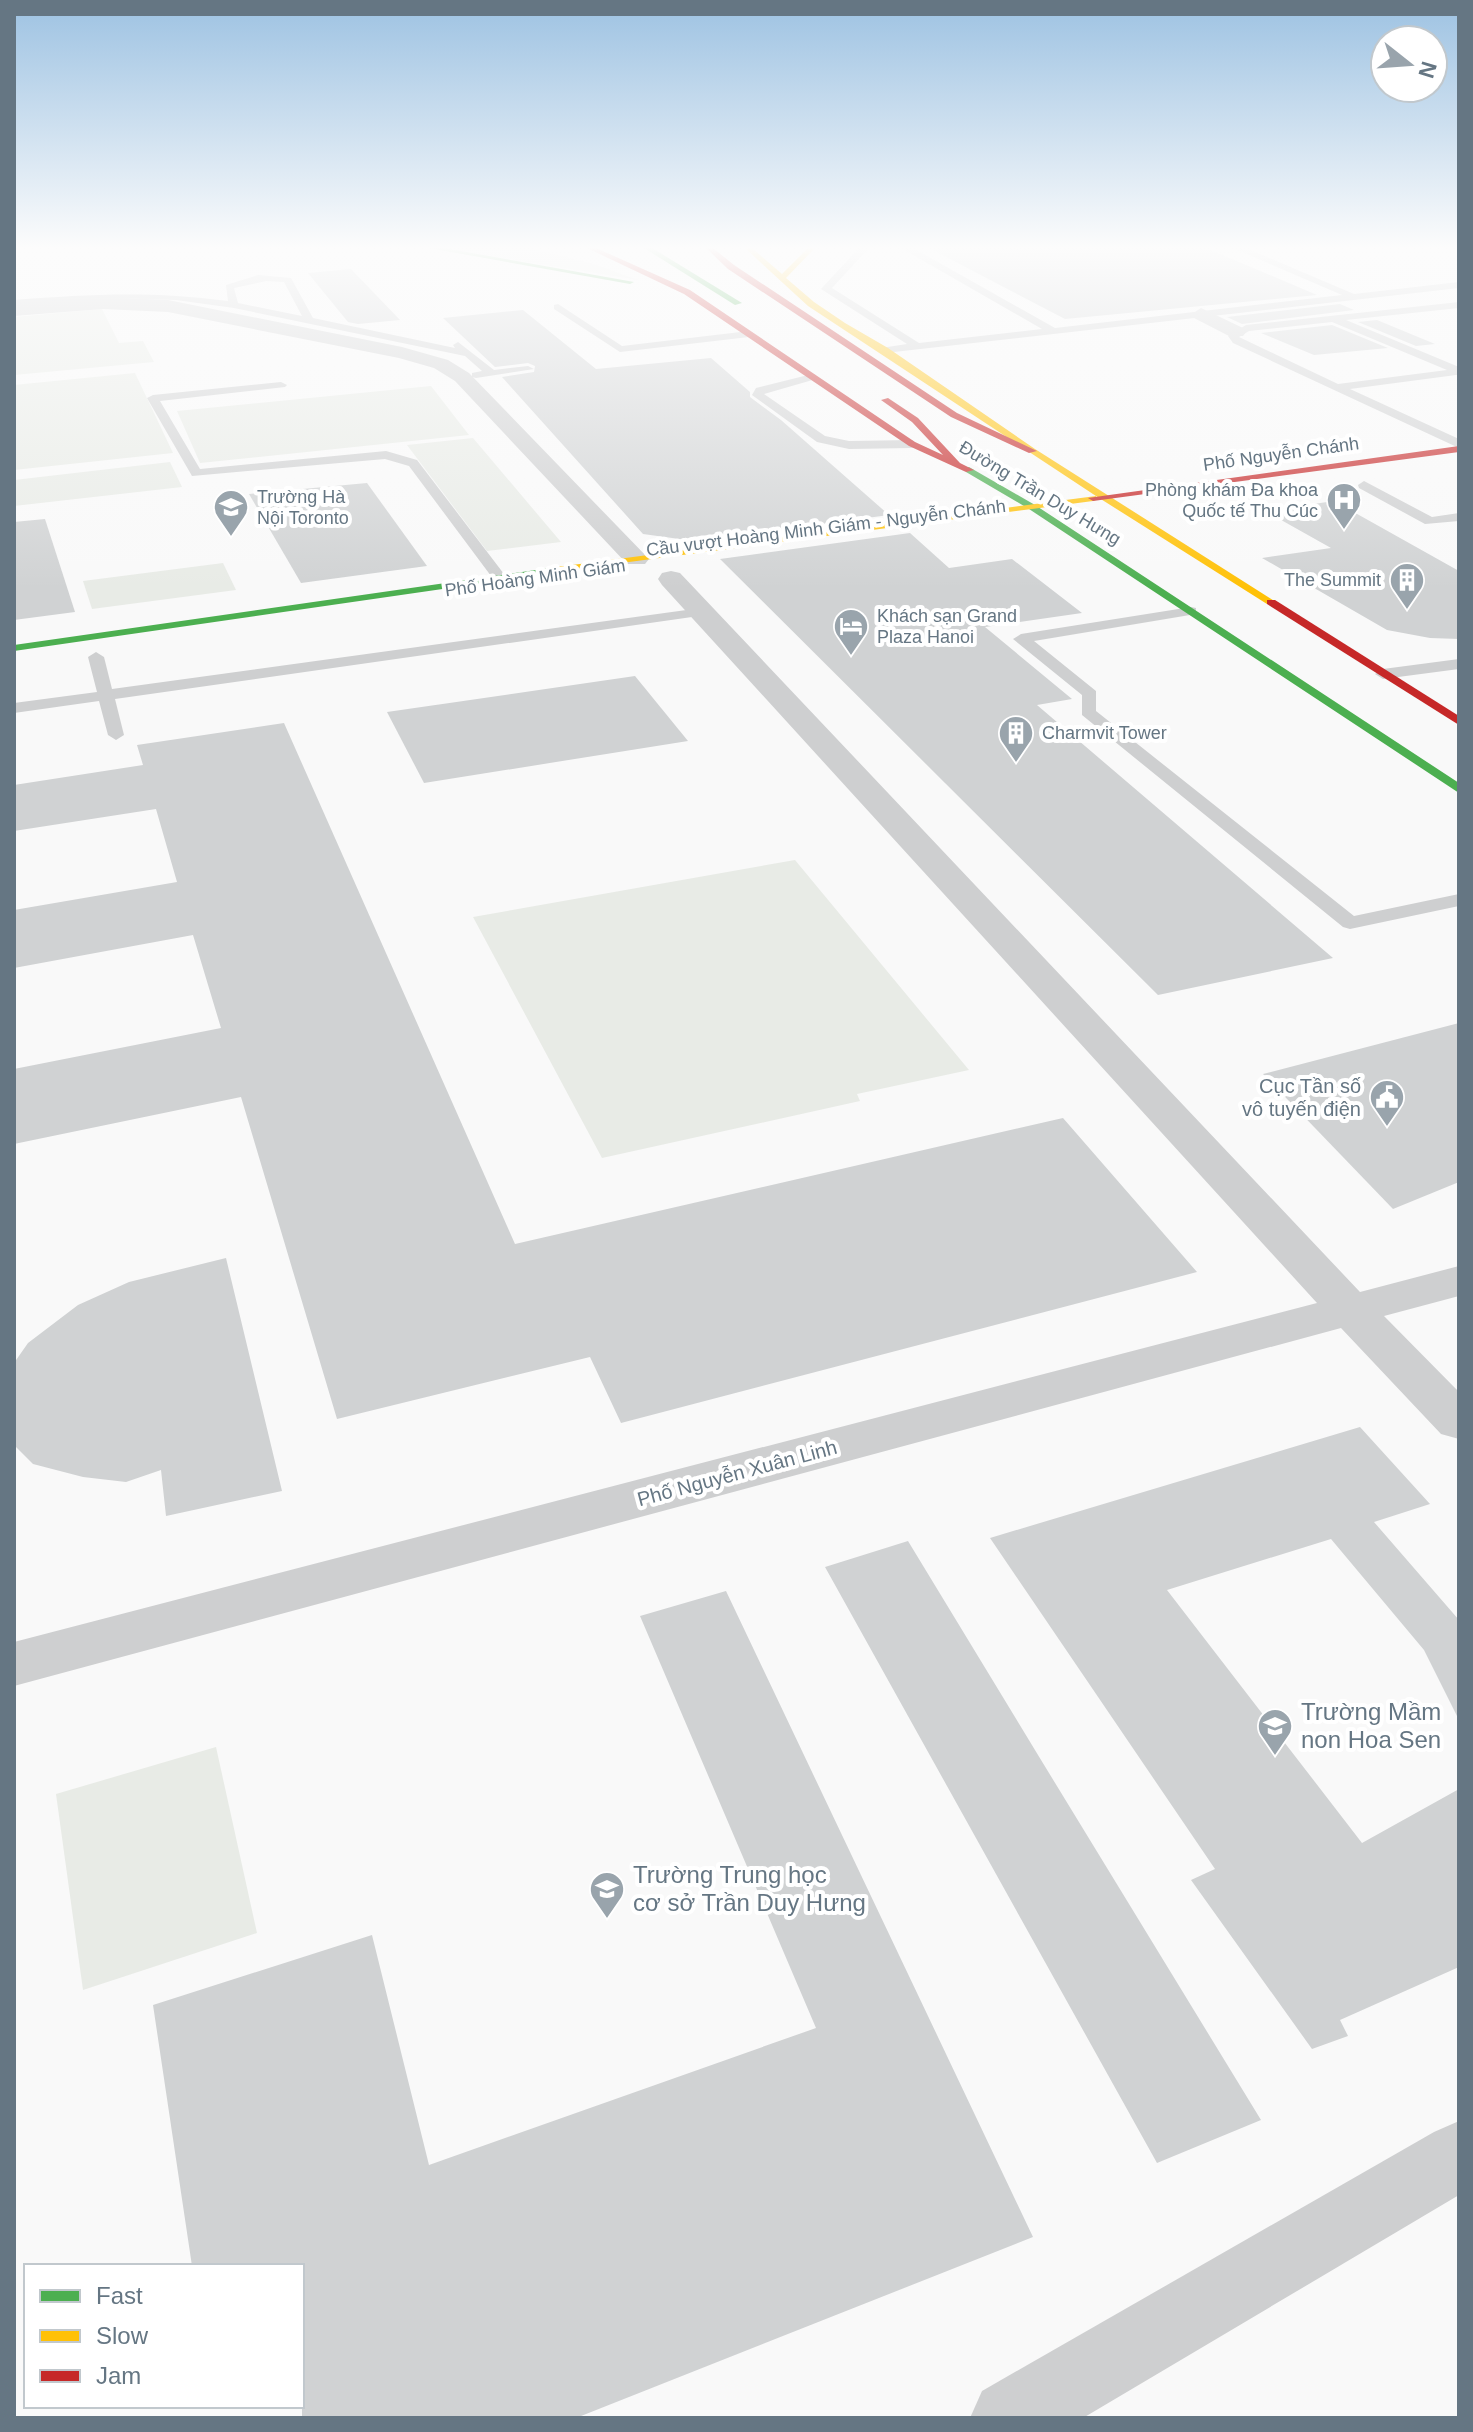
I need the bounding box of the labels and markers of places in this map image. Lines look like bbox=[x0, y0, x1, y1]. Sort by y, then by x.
place label: Phòng khám Đa khoa Quốc tế Thu Cúc bbox=[1145, 480, 1319, 521]
hospital icon: Phòng khám Đa khoa Quốc tế Thu Cúc bbox=[1325, 481, 1363, 531]
place label: Trường Hà Nội Toronto bbox=[257, 487, 349, 528]
school or university icon: Trường Hà Nội Toronto bbox=[212, 488, 250, 538]
building icon: The Summit bbox=[1388, 561, 1426, 611]
place label: The Summit bbox=[1284, 570, 1381, 590]
place label: Khách sạn Grand Plaza Hanoi bbox=[877, 606, 1017, 647]
hotel icon: Khách sạn Grand Plaza Hanoi bbox=[832, 607, 870, 657]
building icon: Charmvit Tower bbox=[997, 714, 1035, 764]
place label: Charmvit Tower bbox=[1042, 723, 1167, 743]
place label: Cục Tần số vô tuyến điện bbox=[1242, 1075, 1361, 1120]
public building icon: Cục Tần số vô tuyến điện bbox=[1368, 1078, 1406, 1128]
place label: Trường Mầm non Hoa Sen bbox=[1301, 1698, 1441, 1753]
school or university icon: Trường Mầm non Hoa Sen bbox=[1256, 1707, 1294, 1757]
place label: Trường Trung học cơ sở Trần Duy Hưng bbox=[633, 1861, 866, 1916]
school or university icon: Trường Trung học cơ sở Trần Duy Hưng bbox=[588, 1870, 626, 1920]

